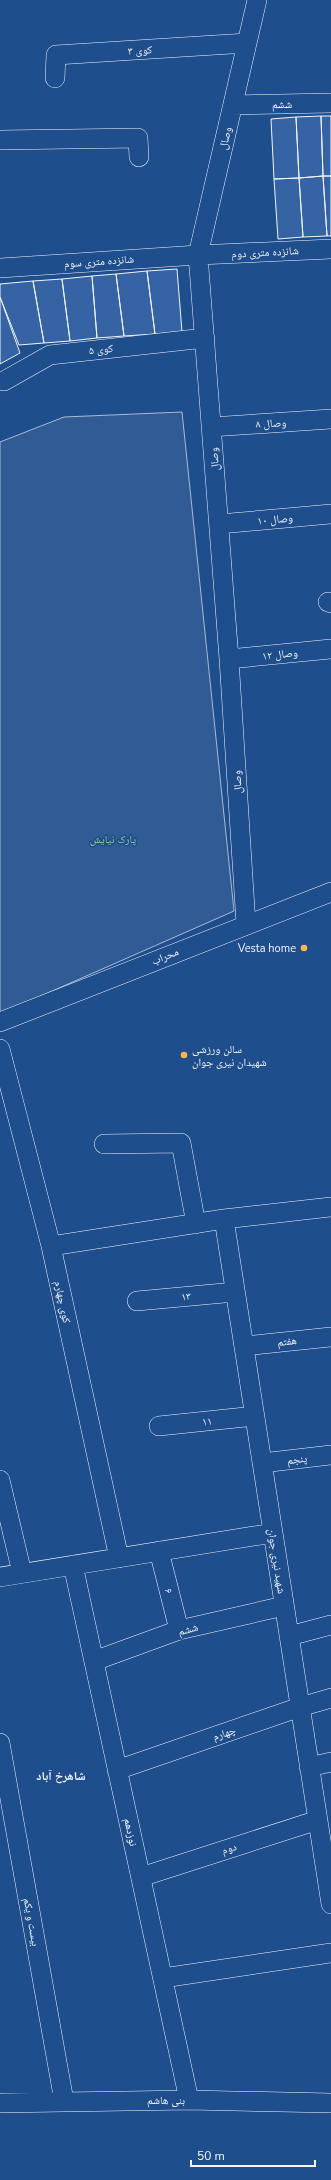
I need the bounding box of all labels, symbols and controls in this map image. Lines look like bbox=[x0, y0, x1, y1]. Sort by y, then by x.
street label: کوی ۳ bbox=[128, 42, 153, 59]
street label: ششم bbox=[272, 97, 292, 112]
street label: وصال bbox=[216, 125, 235, 151]
street label: شانزده متری دوم bbox=[231, 243, 299, 262]
street label: شانزده متری سوم bbox=[64, 252, 135, 271]
street label: کوی ۵ bbox=[88, 341, 114, 358]
street label: وصال ۸ bbox=[255, 415, 287, 432]
street label: وصال bbox=[206, 447, 223, 471]
street label: وصال ۱۰ bbox=[257, 510, 294, 529]
street label: وصال ۱۲ bbox=[261, 645, 299, 664]
street label: وصال bbox=[229, 770, 246, 794]
park label: پارک نیایش bbox=[90, 832, 136, 847]
place label: Vesta home bbox=[237, 941, 296, 956]
marker: Vesta home bbox=[299, 943, 309, 953]
street label: محراب bbox=[149, 944, 181, 969]
place label: سالن ورزشی شهیدان نیری جوان bbox=[192, 1042, 267, 1070]
marker: سالن ورزشی شهیدان نیری جوان bbox=[179, 1050, 189, 1060]
street label: کوی چهارم bbox=[51, 1280, 74, 1325]
street label: ۱۳ bbox=[180, 1289, 192, 1304]
street label: هفتم bbox=[277, 1333, 298, 1350]
street label: ۱۱ bbox=[201, 1414, 213, 1429]
street label: پنجم bbox=[286, 1451, 308, 1468]
street label: شهید نیری جوان bbox=[264, 1527, 289, 1595]
street label: ۶ bbox=[161, 1587, 176, 1595]
street label: ششم bbox=[176, 1620, 200, 1639]
street label: چهارم bbox=[211, 1723, 238, 1744]
district label: شاهرخ آباد bbox=[36, 1768, 86, 1784]
street label: نوزدهم bbox=[120, 1817, 141, 1848]
street label: دوم bbox=[220, 1839, 239, 1858]
street label: بیست و یکم bbox=[20, 1897, 43, 1947]
street label: بنی هاشم bbox=[147, 2093, 185, 2108]
scale bar bbox=[191, 2142, 315, 2168]
text: 50 m bbox=[197, 2148, 225, 2164]

